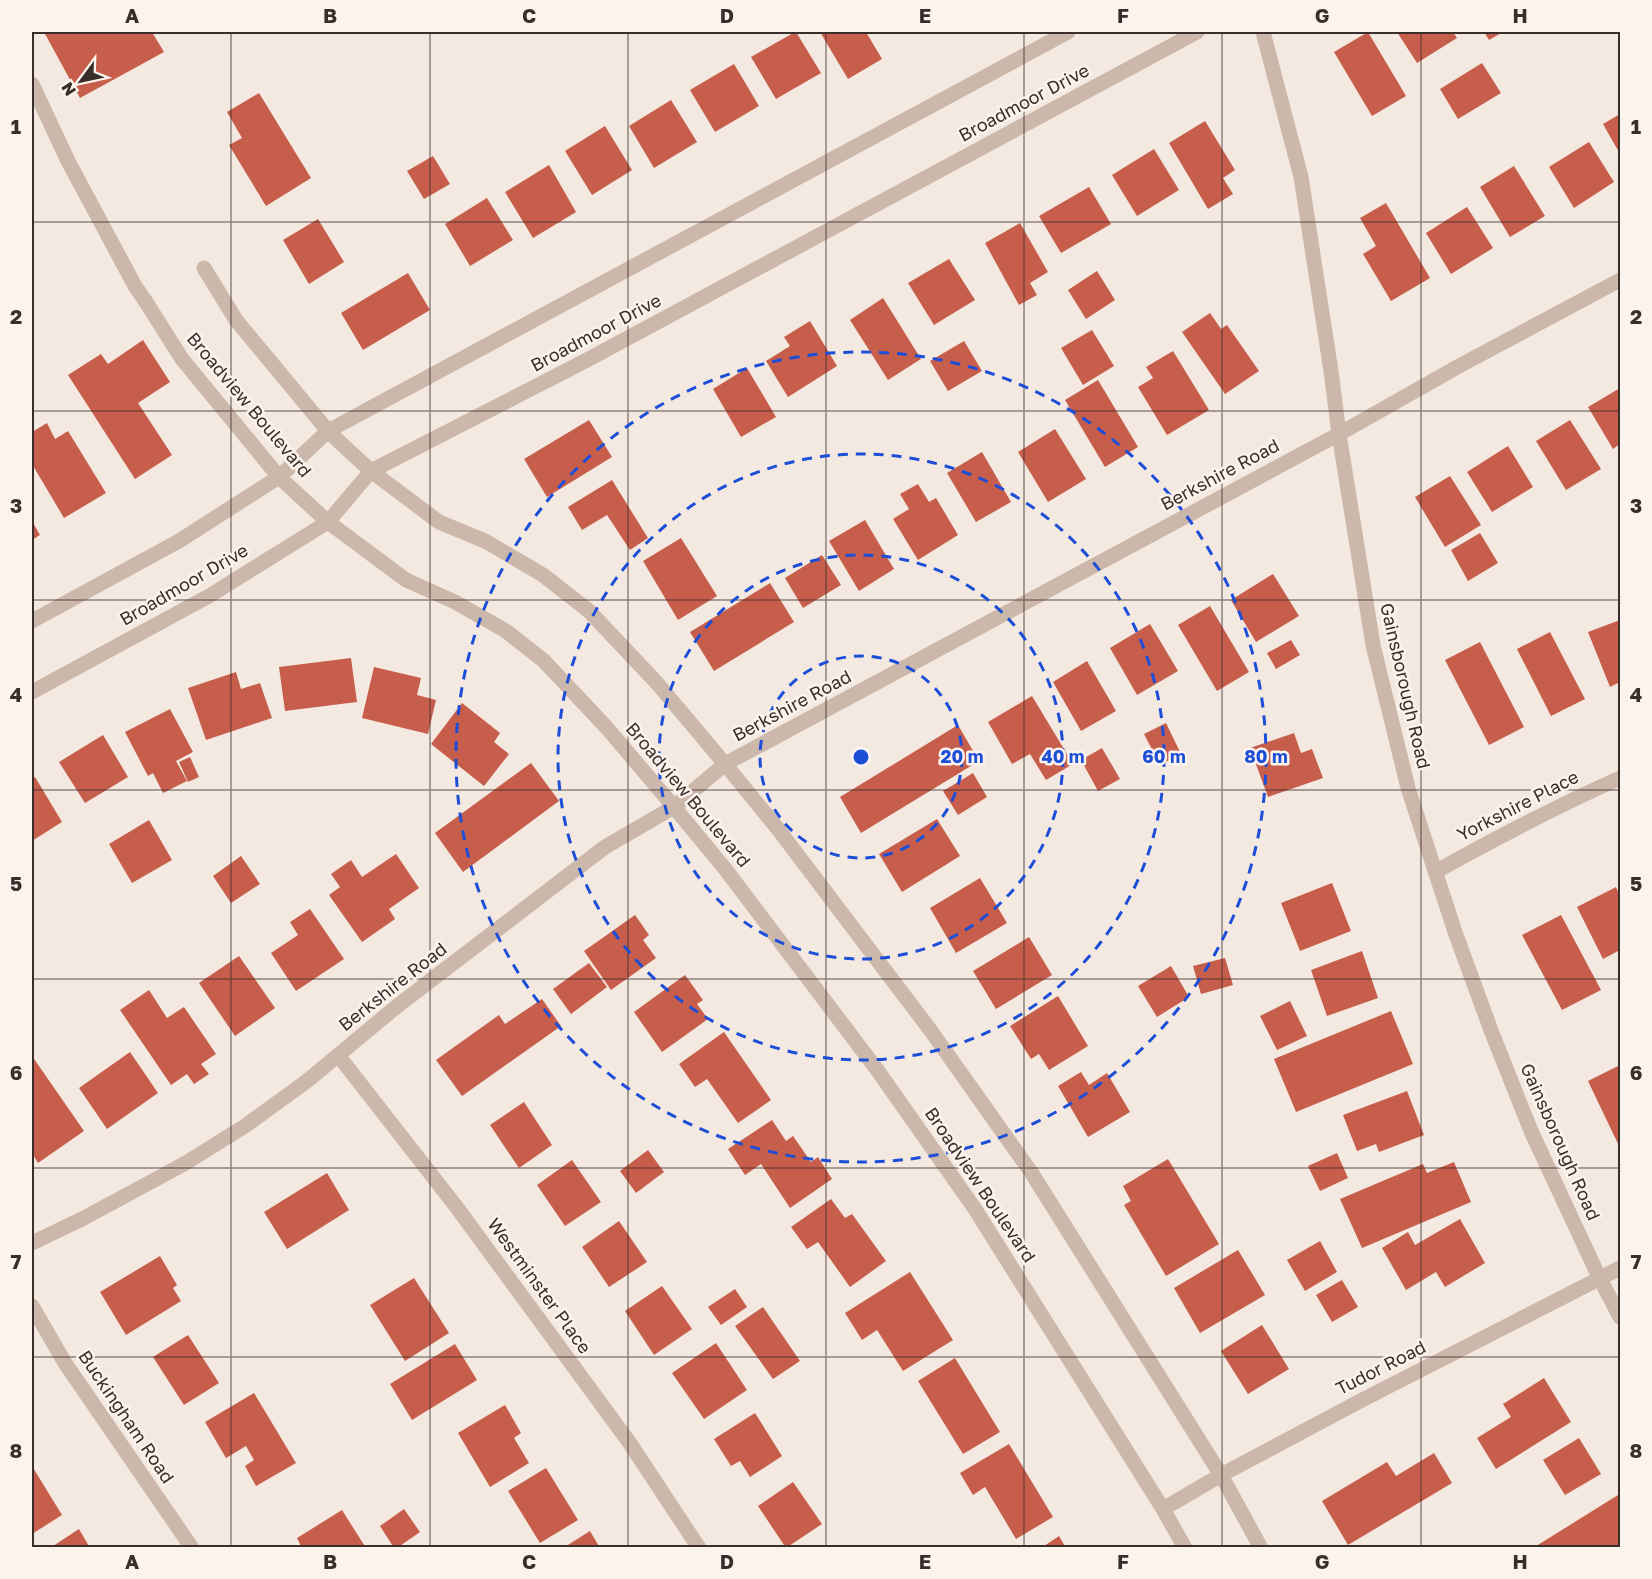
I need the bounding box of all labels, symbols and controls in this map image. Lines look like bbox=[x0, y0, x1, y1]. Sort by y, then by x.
text: A bbox=[125, 3, 139, 27]
text: B bbox=[323, 3, 337, 27]
text: C bbox=[522, 3, 536, 27]
text: D bbox=[720, 3, 734, 27]
text: E bbox=[919, 3, 931, 27]
text: F bbox=[1117, 3, 1129, 27]
text: G bbox=[1315, 3, 1329, 27]
text: H bbox=[1512, 3, 1528, 27]
north arrow bbox=[51, 51, 111, 111]
street label: Broadmoor Drive bbox=[955, 58, 1093, 146]
text: N bbox=[57, 79, 80, 100]
text: 1 bbox=[11, 114, 21, 138]
text: 1 bbox=[1631, 114, 1641, 138]
street label: Broadmoor Drive bbox=[527, 288, 665, 376]
text: 2 bbox=[10, 304, 22, 328]
text: 2 bbox=[1630, 304, 1642, 328]
street label: Broadview Boulevard bbox=[183, 327, 317, 481]
street label: Berkshire Road bbox=[1157, 434, 1283, 515]
text: 3 bbox=[10, 493, 22, 517]
text: 3 bbox=[1630, 493, 1642, 517]
street label: Broadmoor Drive bbox=[115, 538, 252, 630]
street label: Gainsborough Road bbox=[1376, 601, 1436, 771]
street label: Berkshire Road bbox=[729, 665, 855, 746]
text: 4 bbox=[10, 682, 22, 706]
text: 4 bbox=[1630, 682, 1642, 706]
street label: Broadview Boulevard bbox=[622, 717, 756, 871]
text: 20 m bbox=[941, 745, 983, 767]
text: 40 m bbox=[1041, 745, 1085, 767]
text: 60 m bbox=[1142, 745, 1186, 767]
text: 80 m bbox=[1244, 745, 1288, 767]
centre of rings bbox=[851, 747, 871, 767]
street label: Yorkshire Place bbox=[1453, 765, 1582, 845]
text: 5 bbox=[10, 871, 22, 895]
text: 5 bbox=[1630, 871, 1642, 895]
street label: Berkshire Road bbox=[334, 937, 451, 1035]
text: 6 bbox=[10, 1060, 22, 1084]
street label: Gainsborough Road bbox=[1516, 1060, 1605, 1223]
text: 6 bbox=[1630, 1060, 1642, 1084]
street label: Broadview Boulevard bbox=[921, 1103, 1041, 1266]
street label: Westminster Place bbox=[483, 1213, 596, 1358]
text: 7 bbox=[11, 1249, 22, 1273]
text: 7 bbox=[1631, 1249, 1642, 1273]
street label: Tudor Road bbox=[1332, 1335, 1429, 1399]
street label: Buckingham Road bbox=[74, 1346, 179, 1487]
text: 8 bbox=[10, 1438, 22, 1462]
text: 8 bbox=[1630, 1438, 1642, 1462]
text: A bbox=[125, 1549, 139, 1573]
text: B bbox=[323, 1549, 337, 1573]
text: C bbox=[522, 1549, 536, 1573]
text: D bbox=[720, 1549, 734, 1573]
text: E bbox=[919, 1549, 931, 1573]
text: F bbox=[1117, 1549, 1129, 1573]
text: G bbox=[1315, 1549, 1329, 1573]
text: H bbox=[1512, 1549, 1528, 1573]

